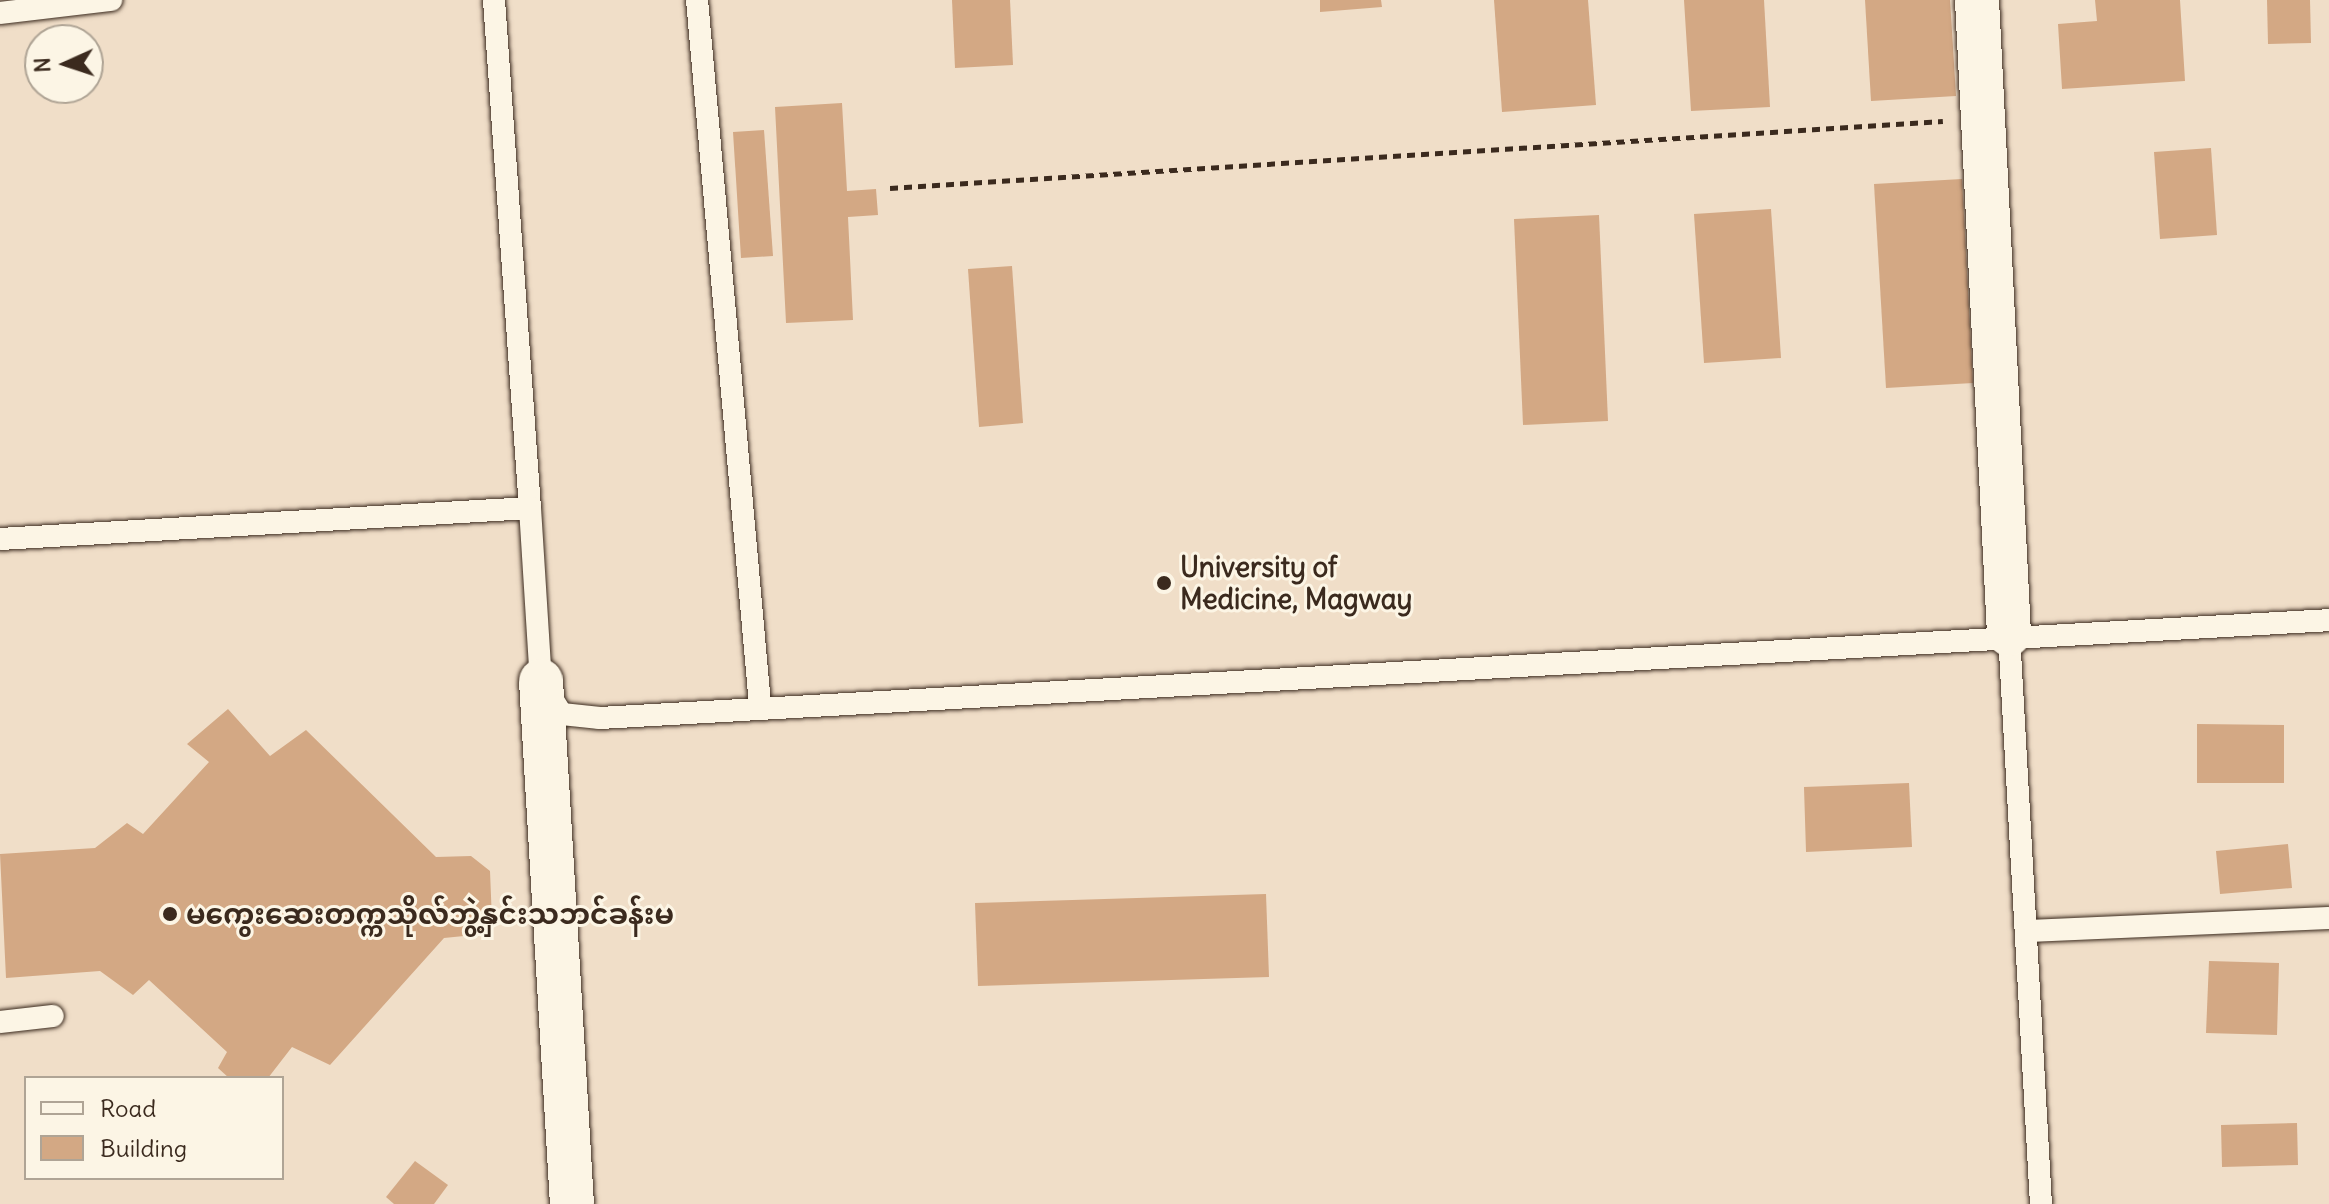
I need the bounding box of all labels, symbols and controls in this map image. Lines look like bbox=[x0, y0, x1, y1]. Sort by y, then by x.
north arrow bbox=[24, 24, 104, 104]
text: N bbox=[28, 57, 56, 73]
place label: University of Medicine, Magway bbox=[1180, 550, 1412, 616]
marker: University of Medicine, Magway bbox=[1155, 574, 1173, 592]
place label: မကွေးဆေးတက္ကသိုလ်ဘွဲ့နှင်းသဘင်ခန်းမ bbox=[186, 897, 674, 931]
marker: မကွေးဆေးတက္ကသိုလ်ဘွဲ့နှင်းသဘင်ခန်းမ bbox=[161, 905, 179, 923]
legend bbox=[24, 1076, 284, 1180]
text: Road bbox=[100, 1093, 156, 1123]
text: Building bbox=[100, 1133, 187, 1163]

